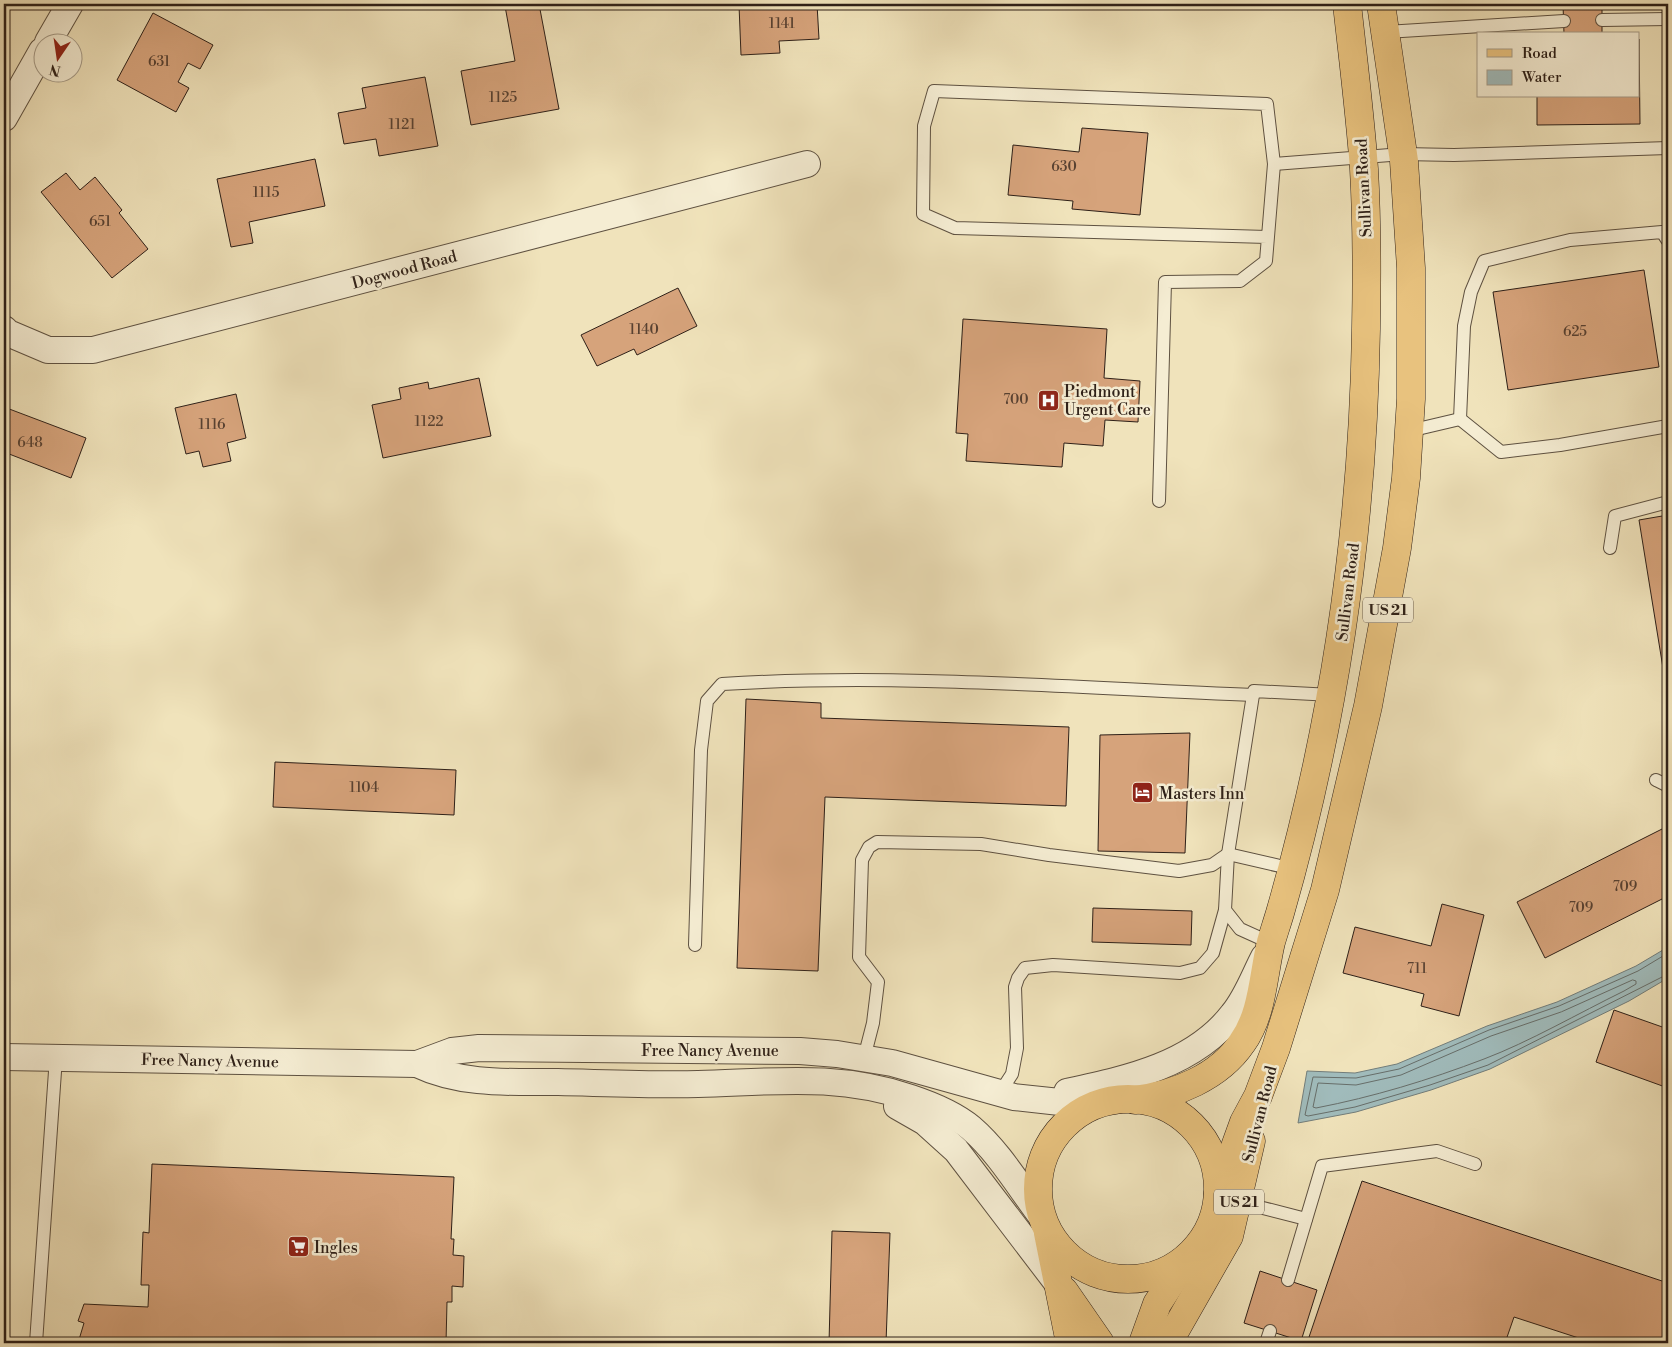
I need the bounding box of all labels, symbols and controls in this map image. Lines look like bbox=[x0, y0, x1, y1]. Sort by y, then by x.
house number: 1141 bbox=[769, 15, 795, 33]
north arrow bbox=[32, 32, 82, 82]
legend bbox=[1477, 32, 1640, 98]
text: Road bbox=[1522, 44, 1557, 63]
house number: 631 bbox=[148, 53, 170, 71]
text: N bbox=[48, 60, 63, 80]
text: Water bbox=[1521, 68, 1562, 87]
house number: 1125 bbox=[489, 89, 518, 107]
house number: 1121 bbox=[389, 116, 415, 134]
street label: Sullivan Road bbox=[1351, 138, 1377, 238]
house number: 630 bbox=[1051, 158, 1077, 176]
house number: 1115 bbox=[253, 184, 280, 202]
house number: 651 bbox=[89, 213, 111, 231]
street label: Dogwood Road bbox=[349, 246, 459, 294]
house number: 1140 bbox=[629, 321, 659, 339]
house number: 625 bbox=[1563, 323, 1587, 341]
place label: Piedmont Urgent Care bbox=[1064, 382, 1151, 420]
hospital icon: Piedmont Urgent Care bbox=[1036, 388, 1060, 412]
house number: 700 bbox=[1003, 391, 1029, 409]
house number: 1122 bbox=[415, 413, 443, 431]
house number: 1116 bbox=[199, 416, 226, 434]
house number: 648 bbox=[17, 434, 43, 452]
street label: Sullivan Road bbox=[1332, 542, 1364, 642]
road number: US 21 bbox=[1363, 598, 1413, 622]
house number: 1104 bbox=[349, 779, 379, 797]
hotel icon: Masters Inn bbox=[1131, 781, 1155, 805]
place label: Masters Inn bbox=[1159, 784, 1245, 804]
house number: 709 bbox=[1613, 878, 1637, 896]
house number: 709 bbox=[1569, 899, 1593, 917]
house number: 711 bbox=[1407, 960, 1427, 978]
street label: Free Nancy Avenue bbox=[641, 1041, 779, 1061]
street label: Free Nancy Avenue bbox=[141, 1050, 279, 1072]
street label: Sullivan Road bbox=[1238, 1064, 1282, 1165]
road number: US 21 bbox=[1214, 1190, 1264, 1214]
supermarket icon: Ingles bbox=[286, 1235, 310, 1259]
place label: Ingles bbox=[314, 1238, 358, 1258]

